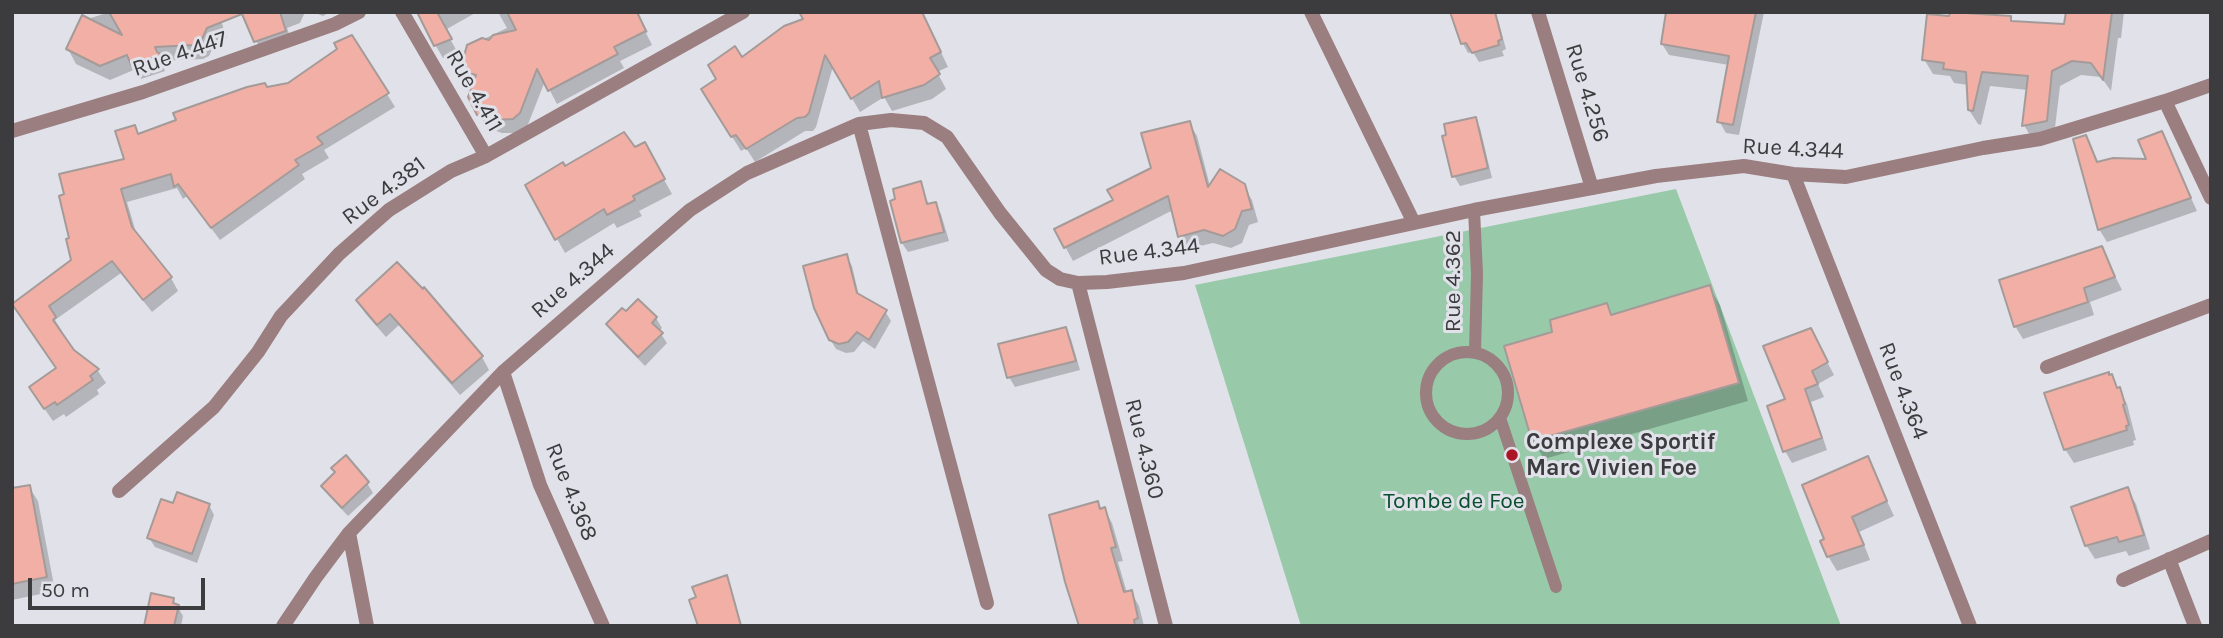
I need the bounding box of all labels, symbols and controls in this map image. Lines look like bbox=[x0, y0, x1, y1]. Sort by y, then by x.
street label: Rue 4.447 bbox=[129, 25, 231, 83]
street label: Rue 4.256 bbox=[1559, 40, 1615, 146]
street label: Rue 4.411 bbox=[439, 45, 509, 137]
street label: Rue 4.344 bbox=[1742, 133, 1844, 165]
street label: Rue 4.381 bbox=[337, 151, 431, 231]
street label: Rue 4.362 bbox=[1439, 230, 1467, 332]
street label: Rue 4.344 bbox=[1097, 232, 1201, 272]
street label: Rue 4.344 bbox=[526, 237, 620, 325]
street label: Rue 4.364 bbox=[1872, 339, 1934, 443]
street label: Rue 4.360 bbox=[1118, 396, 1170, 502]
place label: Complexe Sportif Marc Vivien Foe bbox=[1526, 428, 1715, 482]
street label: Rue 4.368 bbox=[539, 439, 603, 545]
marker: Complexe Sportif Marc Vivien Foe bbox=[1504, 447, 1520, 463]
park label: Tombe de Foe bbox=[1383, 487, 1525, 515]
scale bar bbox=[32, 564, 208, 608]
text: 50 m bbox=[41, 578, 90, 602]

